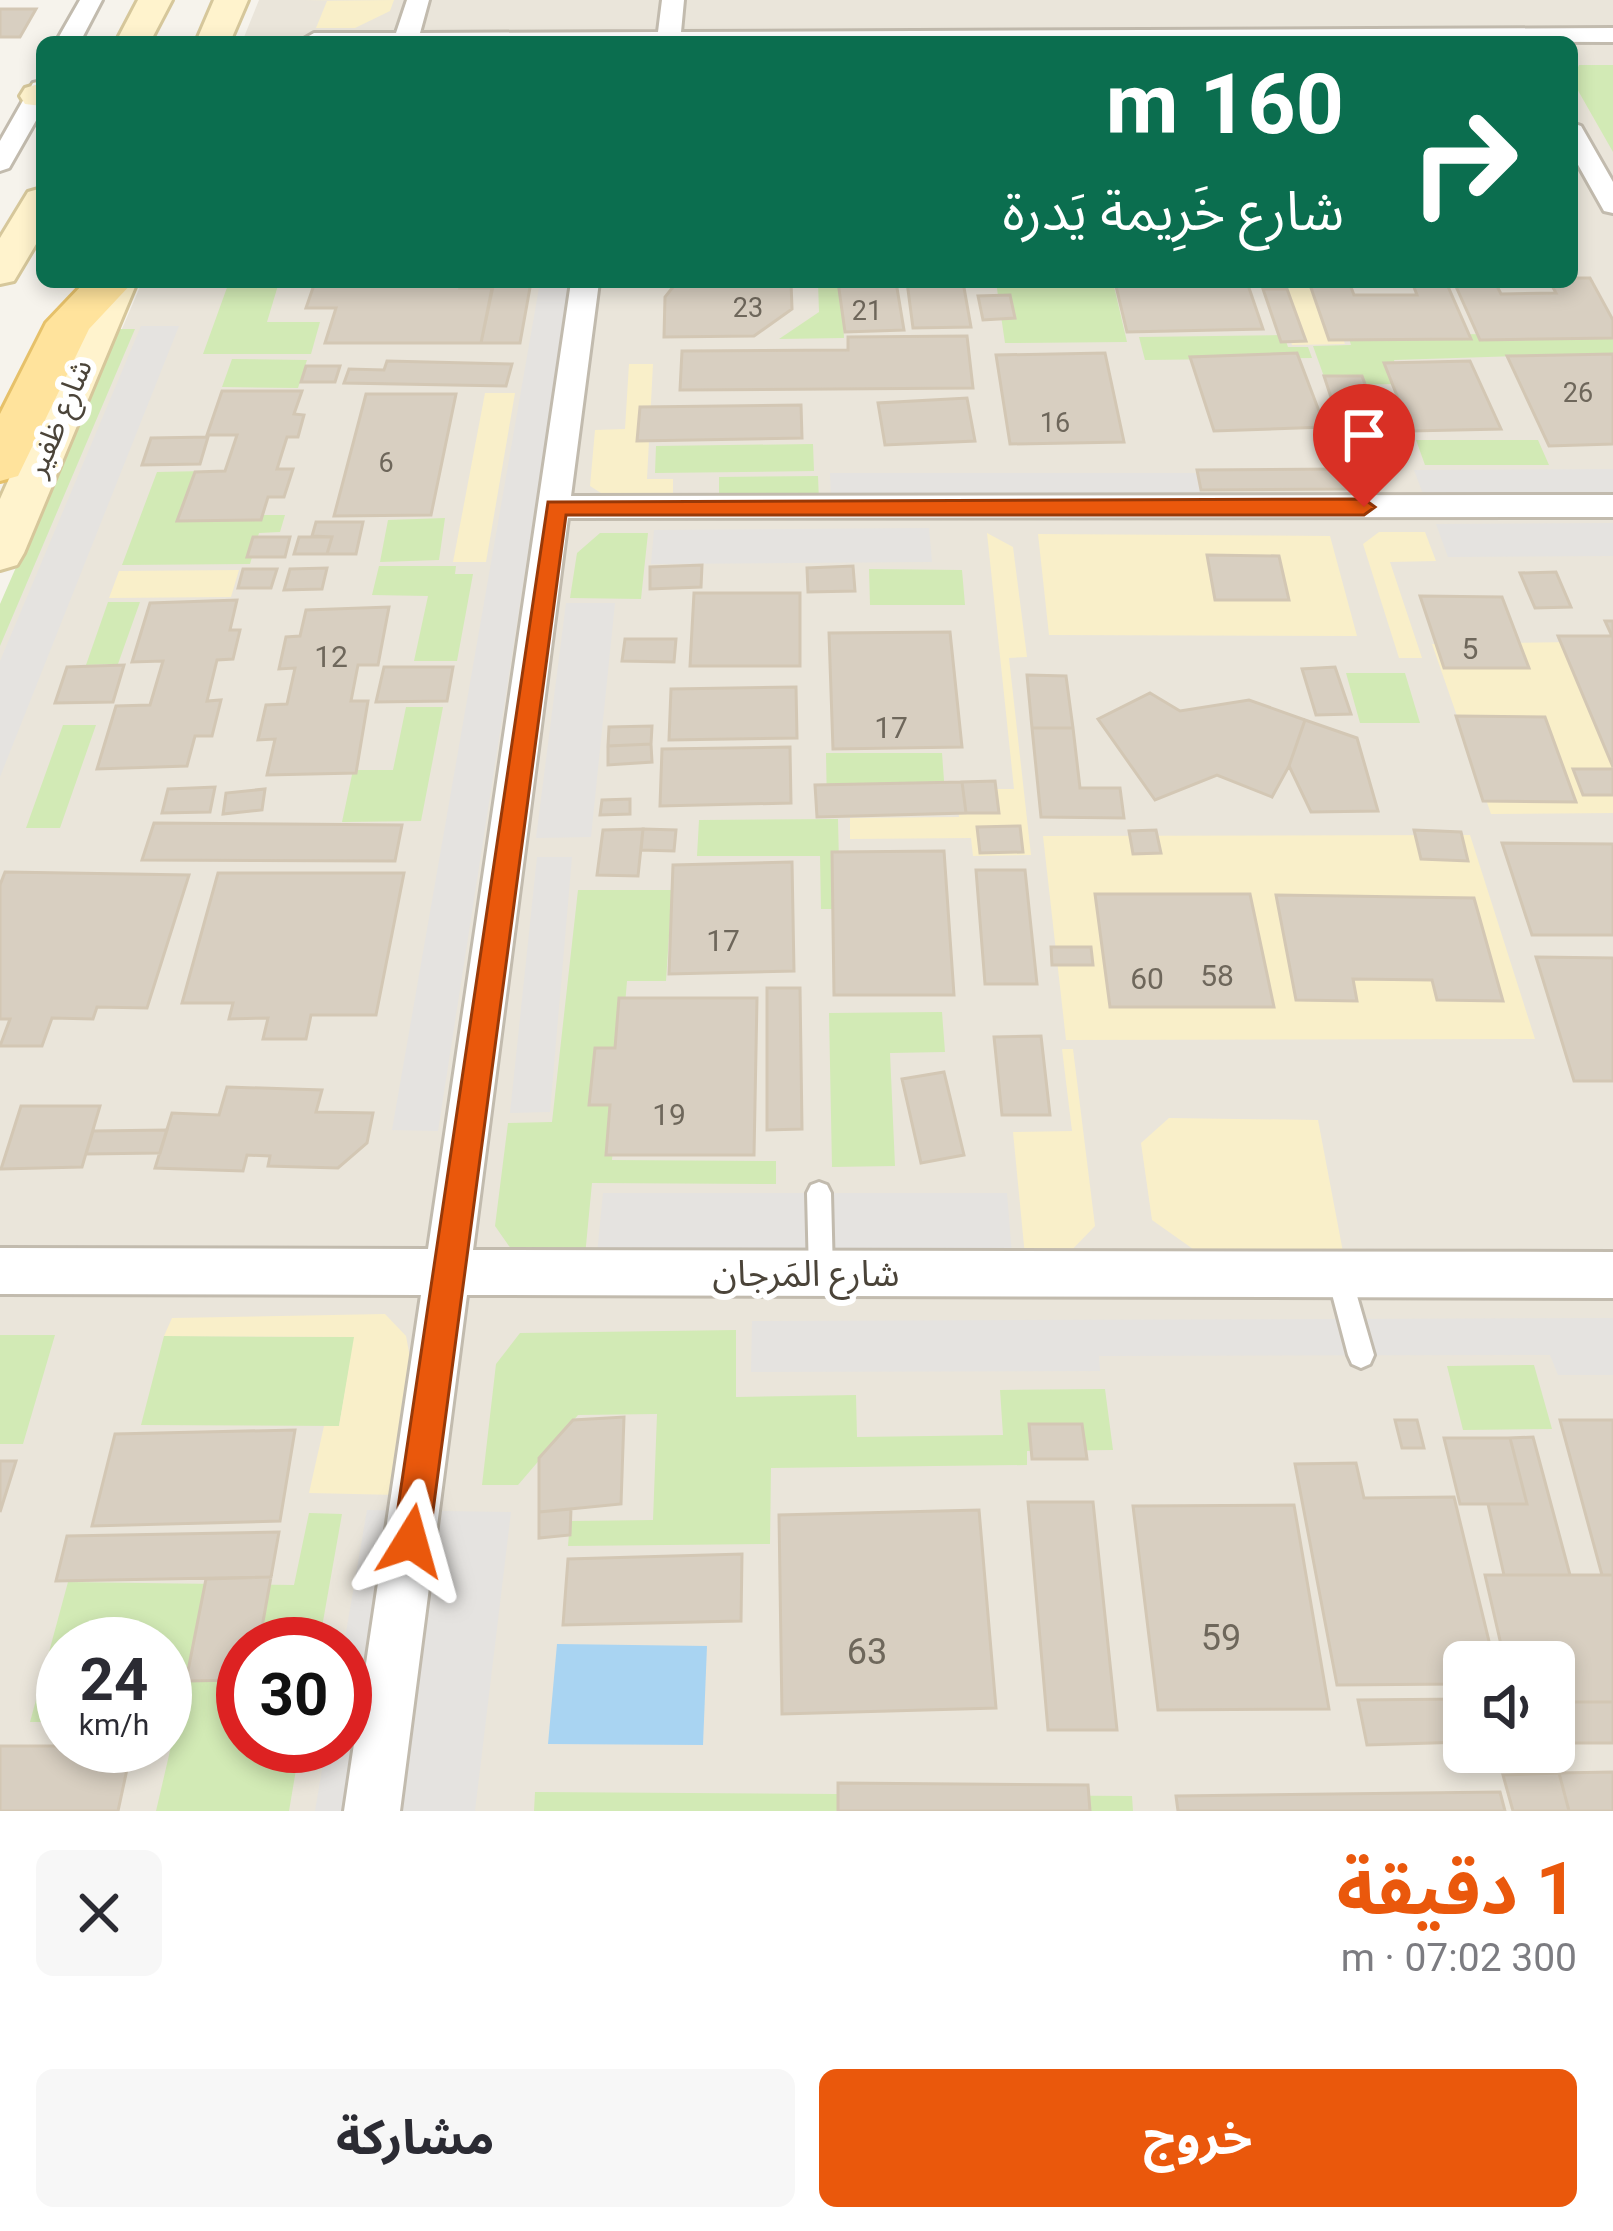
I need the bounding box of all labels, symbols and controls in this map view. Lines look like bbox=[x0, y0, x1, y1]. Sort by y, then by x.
text: 160 m bbox=[1106, 55, 1344, 154]
icon: right bbox=[1386, 84, 1542, 240]
text: شارع خَرِيمة يَدرة bbox=[1002, 180, 1344, 243]
house number: 23 bbox=[733, 292, 763, 324]
house number: 21 bbox=[852, 295, 882, 327]
street label: شارع ظفير bbox=[18, 354, 104, 485]
house number: 26 bbox=[1563, 377, 1593, 409]
pin bbox=[1313, 384, 1415, 507]
icon: arrive bbox=[1331, 402, 1397, 468]
house number: 16 bbox=[1040, 407, 1070, 439]
house number: 6 bbox=[378, 447, 394, 479]
house number: 5 bbox=[1462, 631, 1478, 666]
house number: 12 bbox=[314, 639, 348, 674]
house number: 17 bbox=[874, 710, 908, 745]
house number: 17 bbox=[706, 923, 740, 958]
house number: 58 bbox=[1200, 958, 1234, 993]
house number: 60 bbox=[1130, 961, 1164, 996]
house number: 19 bbox=[652, 1097, 686, 1132]
street label: شارع المَرجان bbox=[713, 1253, 900, 1300]
position arrow bbox=[348, 1478, 474, 1604]
speed limit sign: 30 bbox=[216, 1617, 372, 1773]
house number: 59 bbox=[1201, 1617, 1241, 1659]
house number: 63 bbox=[847, 1631, 887, 1673]
map controls bbox=[1443, 1641, 1575, 1773]
button: sound bbox=[1443, 1641, 1575, 1773]
text: 24 bbox=[80, 1644, 148, 1715]
text: km/h bbox=[79, 1707, 149, 1742]
text: 1 دقيقة bbox=[1337, 1847, 1577, 1932]
button: close bbox=[36, 1850, 162, 1976]
text: 300 m · 07:02 bbox=[1341, 1935, 1577, 1981]
button: مشاركة bbox=[36, 2069, 795, 2207]
button: خروج bbox=[819, 2069, 1577, 2207]

